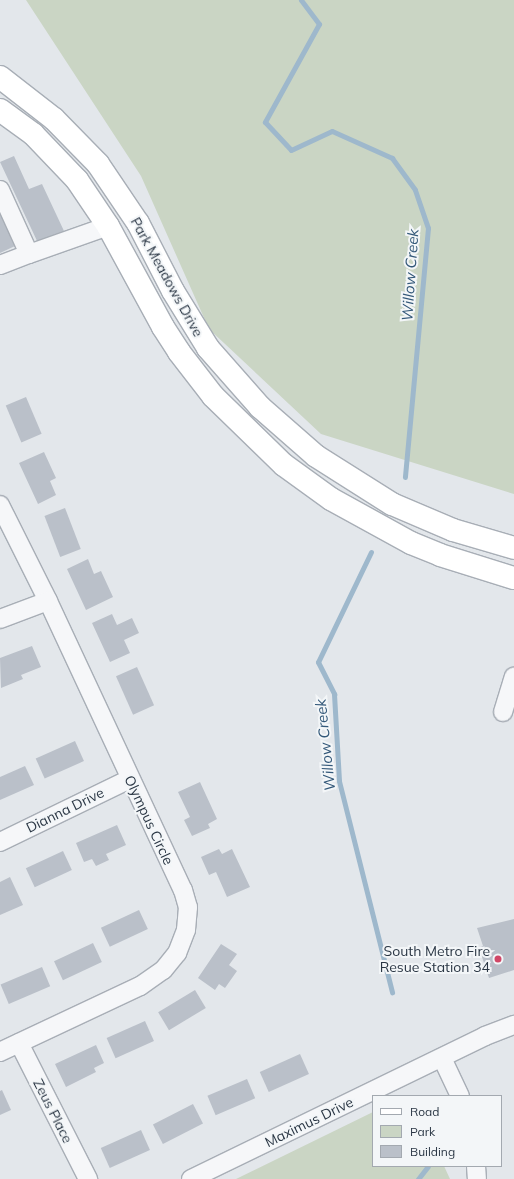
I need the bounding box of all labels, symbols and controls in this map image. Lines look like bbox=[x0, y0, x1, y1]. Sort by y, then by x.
street label: Park Meadows Drive bbox=[127, 214, 207, 340]
water label: Willow Creek bbox=[398, 228, 422, 322]
water label: Willow Creek bbox=[311, 698, 339, 792]
street label: Olympus Circle bbox=[121, 773, 177, 867]
street label: Dianna Drive bbox=[23, 784, 107, 836]
place label: South Metro Fire Resue Station 34 bbox=[380, 943, 490, 976]
marker: South Metro Fire Resue Station 34 bbox=[493, 954, 503, 964]
street label: Zeus Place bbox=[30, 1076, 76, 1146]
street label: Maximus Drive bbox=[262, 1093, 356, 1151]
legend bbox=[372, 1095, 502, 1167]
text: Road bbox=[410, 1104, 439, 1119]
text: Park bbox=[410, 1124, 435, 1139]
text: Building bbox=[410, 1144, 455, 1159]

